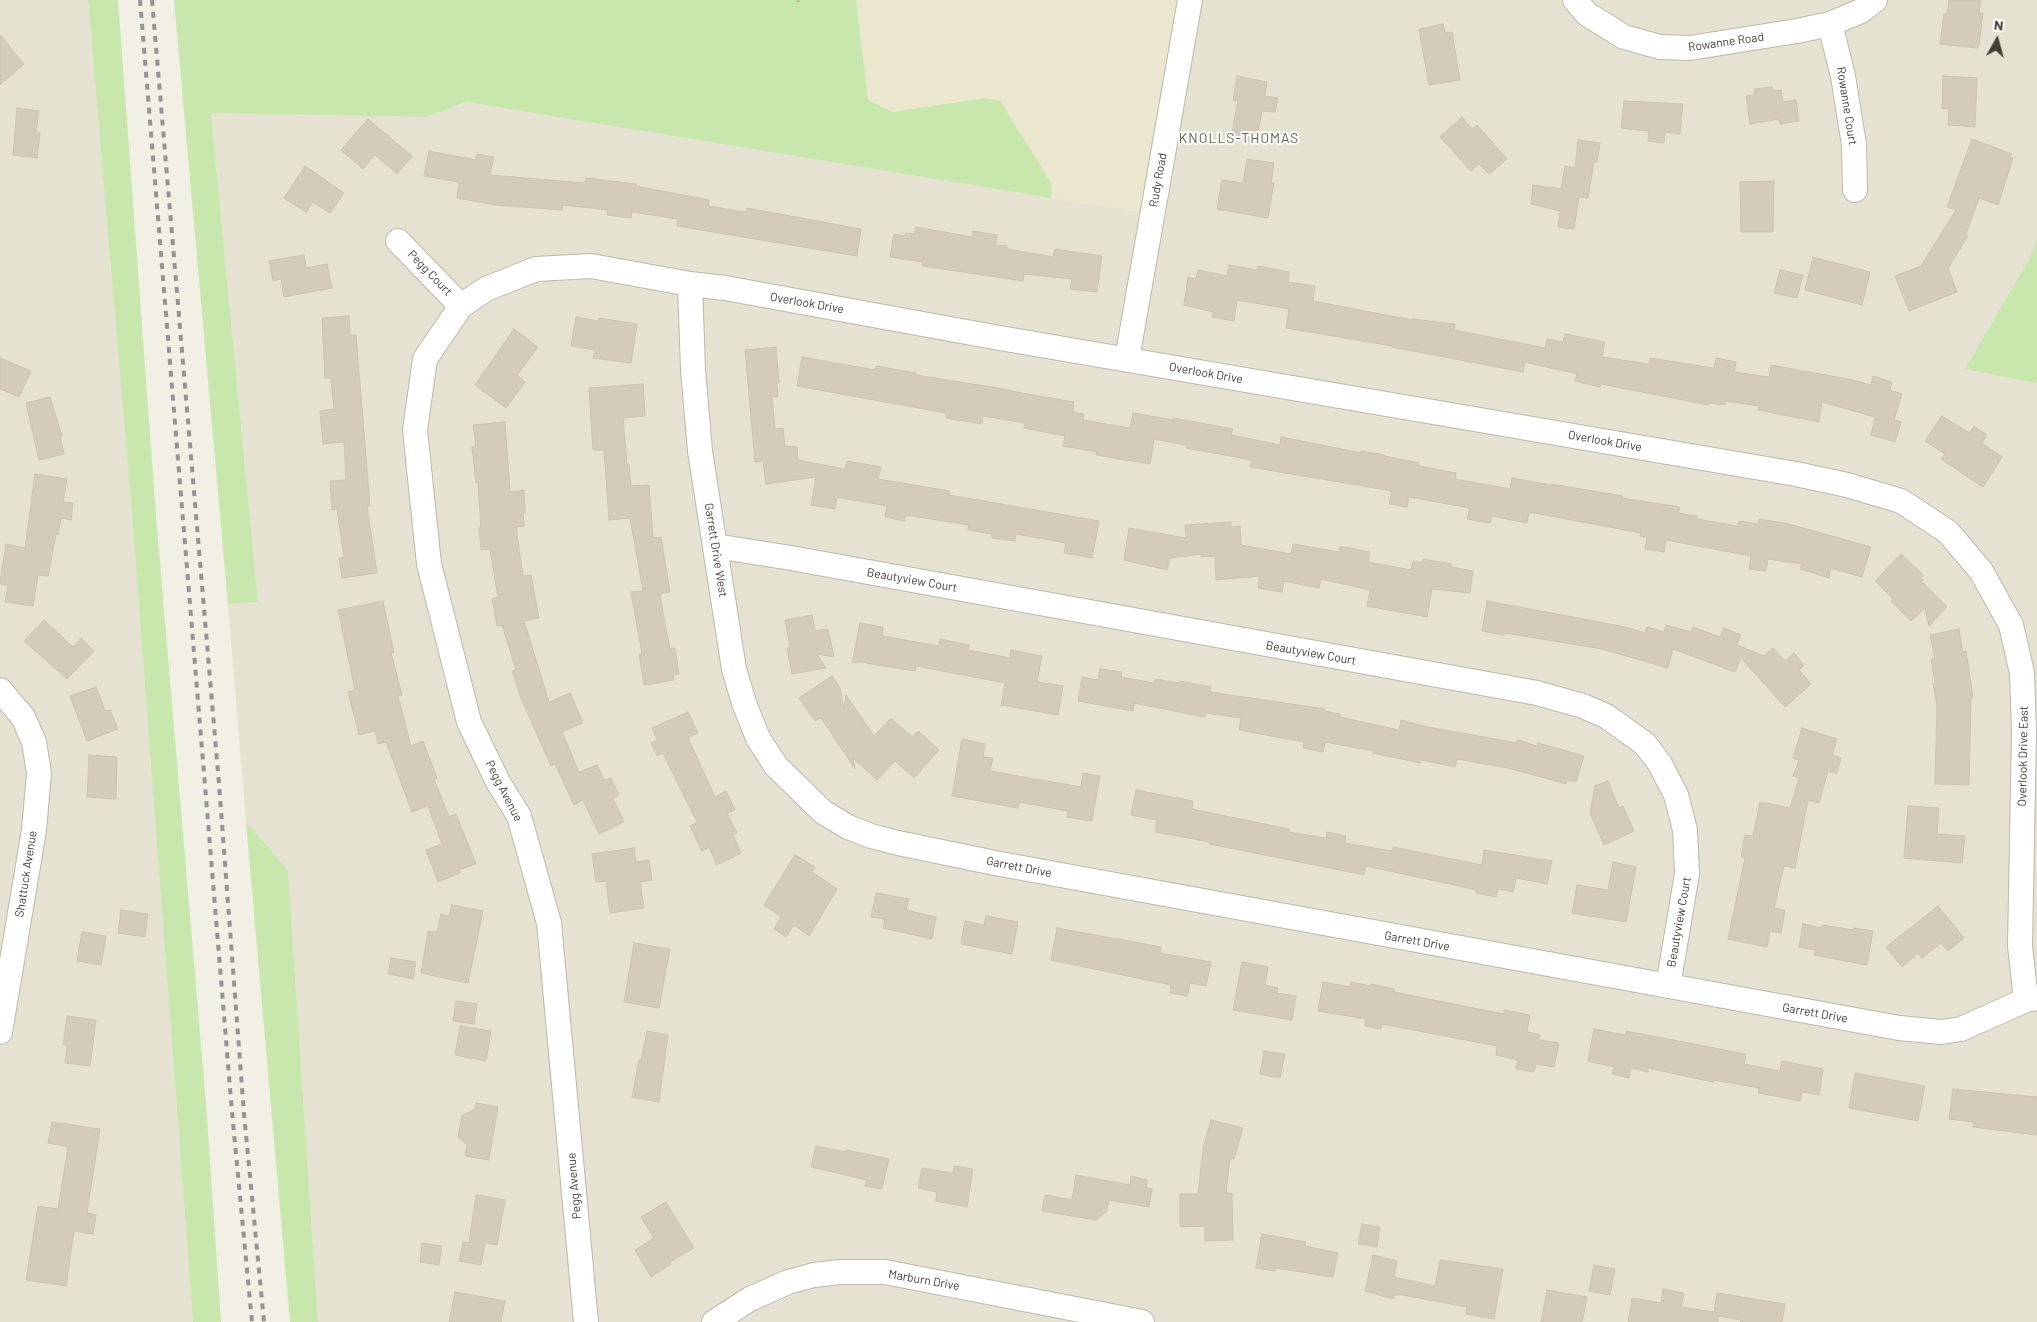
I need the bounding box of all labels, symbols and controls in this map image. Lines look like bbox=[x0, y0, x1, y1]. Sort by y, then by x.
north arrow bbox=[1972, 15, 2022, 65]
text: N bbox=[1993, 16, 2005, 34]
street label: Rowanne Road bbox=[1687, 30, 1765, 54]
street label: Rowanne Court bbox=[1834, 66, 1860, 146]
district label: KNOLLS-THOMAS bbox=[1177, 130, 1301, 146]
street label: Rudy Road bbox=[1146, 152, 1170, 208]
street label: Pegg Court bbox=[405, 247, 455, 299]
street label: Overlook Drive bbox=[769, 289, 845, 317]
street label: Overlook Drive bbox=[1168, 359, 1244, 387]
street label: Overlook Drive bbox=[1567, 427, 1643, 455]
street label: Garrett Drive West bbox=[701, 502, 731, 598]
street label: Beautyview Court bbox=[866, 565, 958, 595]
street label: Beautyview Court bbox=[1265, 638, 1357, 668]
street label: Overlook Drive East bbox=[2015, 706, 2031, 806]
street label: Pegg Avenue bbox=[482, 758, 526, 824]
street label: Shattuck Avenue bbox=[12, 830, 40, 918]
street label: Garrett Drive bbox=[985, 854, 1053, 880]
street label: Beautyview Court bbox=[1664, 876, 1694, 968]
street label: Garrett Drive bbox=[1383, 928, 1451, 954]
street label: Garrett Drive bbox=[1781, 1000, 1849, 1026]
street label: Pegg Avenue bbox=[564, 1152, 584, 1220]
street label: Marburn Drive bbox=[887, 1267, 961, 1293]

